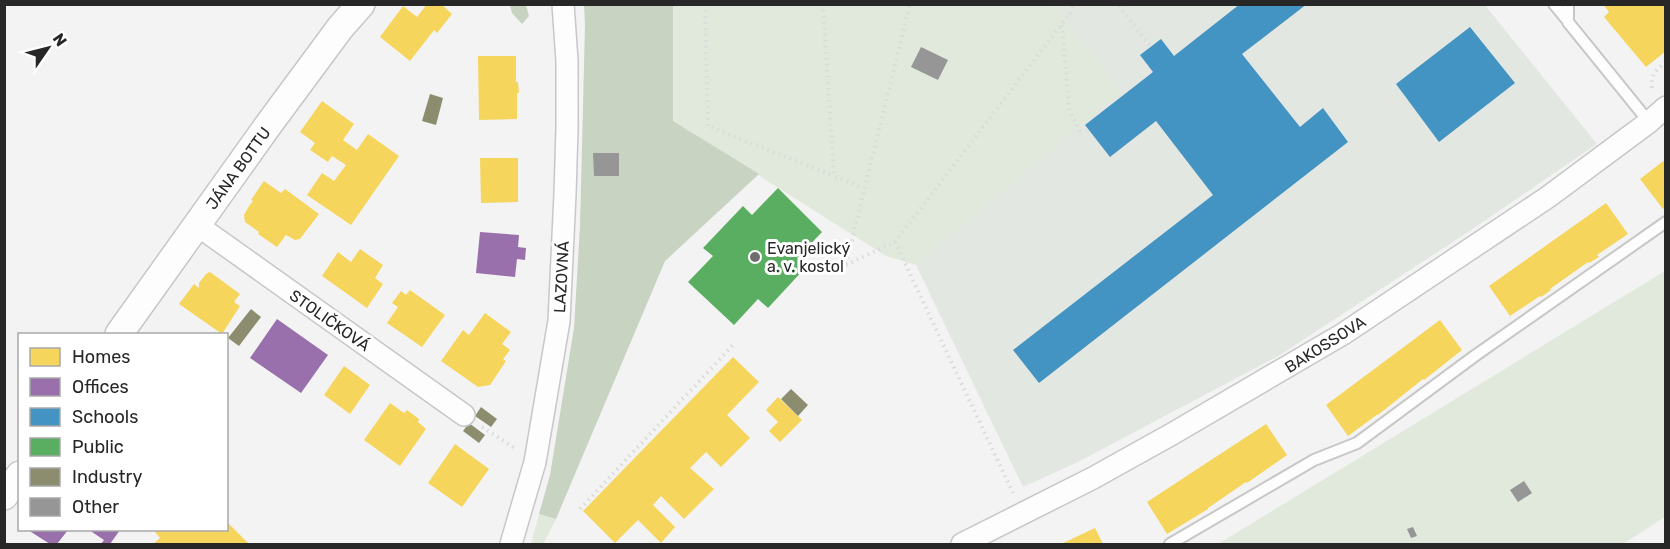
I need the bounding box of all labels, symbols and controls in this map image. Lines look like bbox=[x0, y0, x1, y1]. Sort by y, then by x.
north arrow bbox=[18, 18, 78, 78]
text: N bbox=[49, 30, 71, 50]
street label: JÁNA BOTTU bbox=[202, 123, 275, 213]
place label: Evanjelický a. v. kostol bbox=[767, 239, 850, 276]
street label: LAZOVNÁ bbox=[550, 240, 573, 314]
marker: Evanjelický a. v. kostol bbox=[748, 250, 762, 264]
street label: STOLIČKOVÁ bbox=[286, 285, 374, 355]
street label: BAKOSSOVA bbox=[1281, 312, 1370, 377]
legend bbox=[18, 333, 228, 531]
text: Homes bbox=[72, 346, 130, 368]
text: Offices bbox=[72, 376, 129, 398]
text: Schools bbox=[72, 406, 138, 428]
text: Public bbox=[72, 436, 124, 458]
text: Industry bbox=[72, 466, 142, 488]
text: Other bbox=[72, 496, 119, 518]

